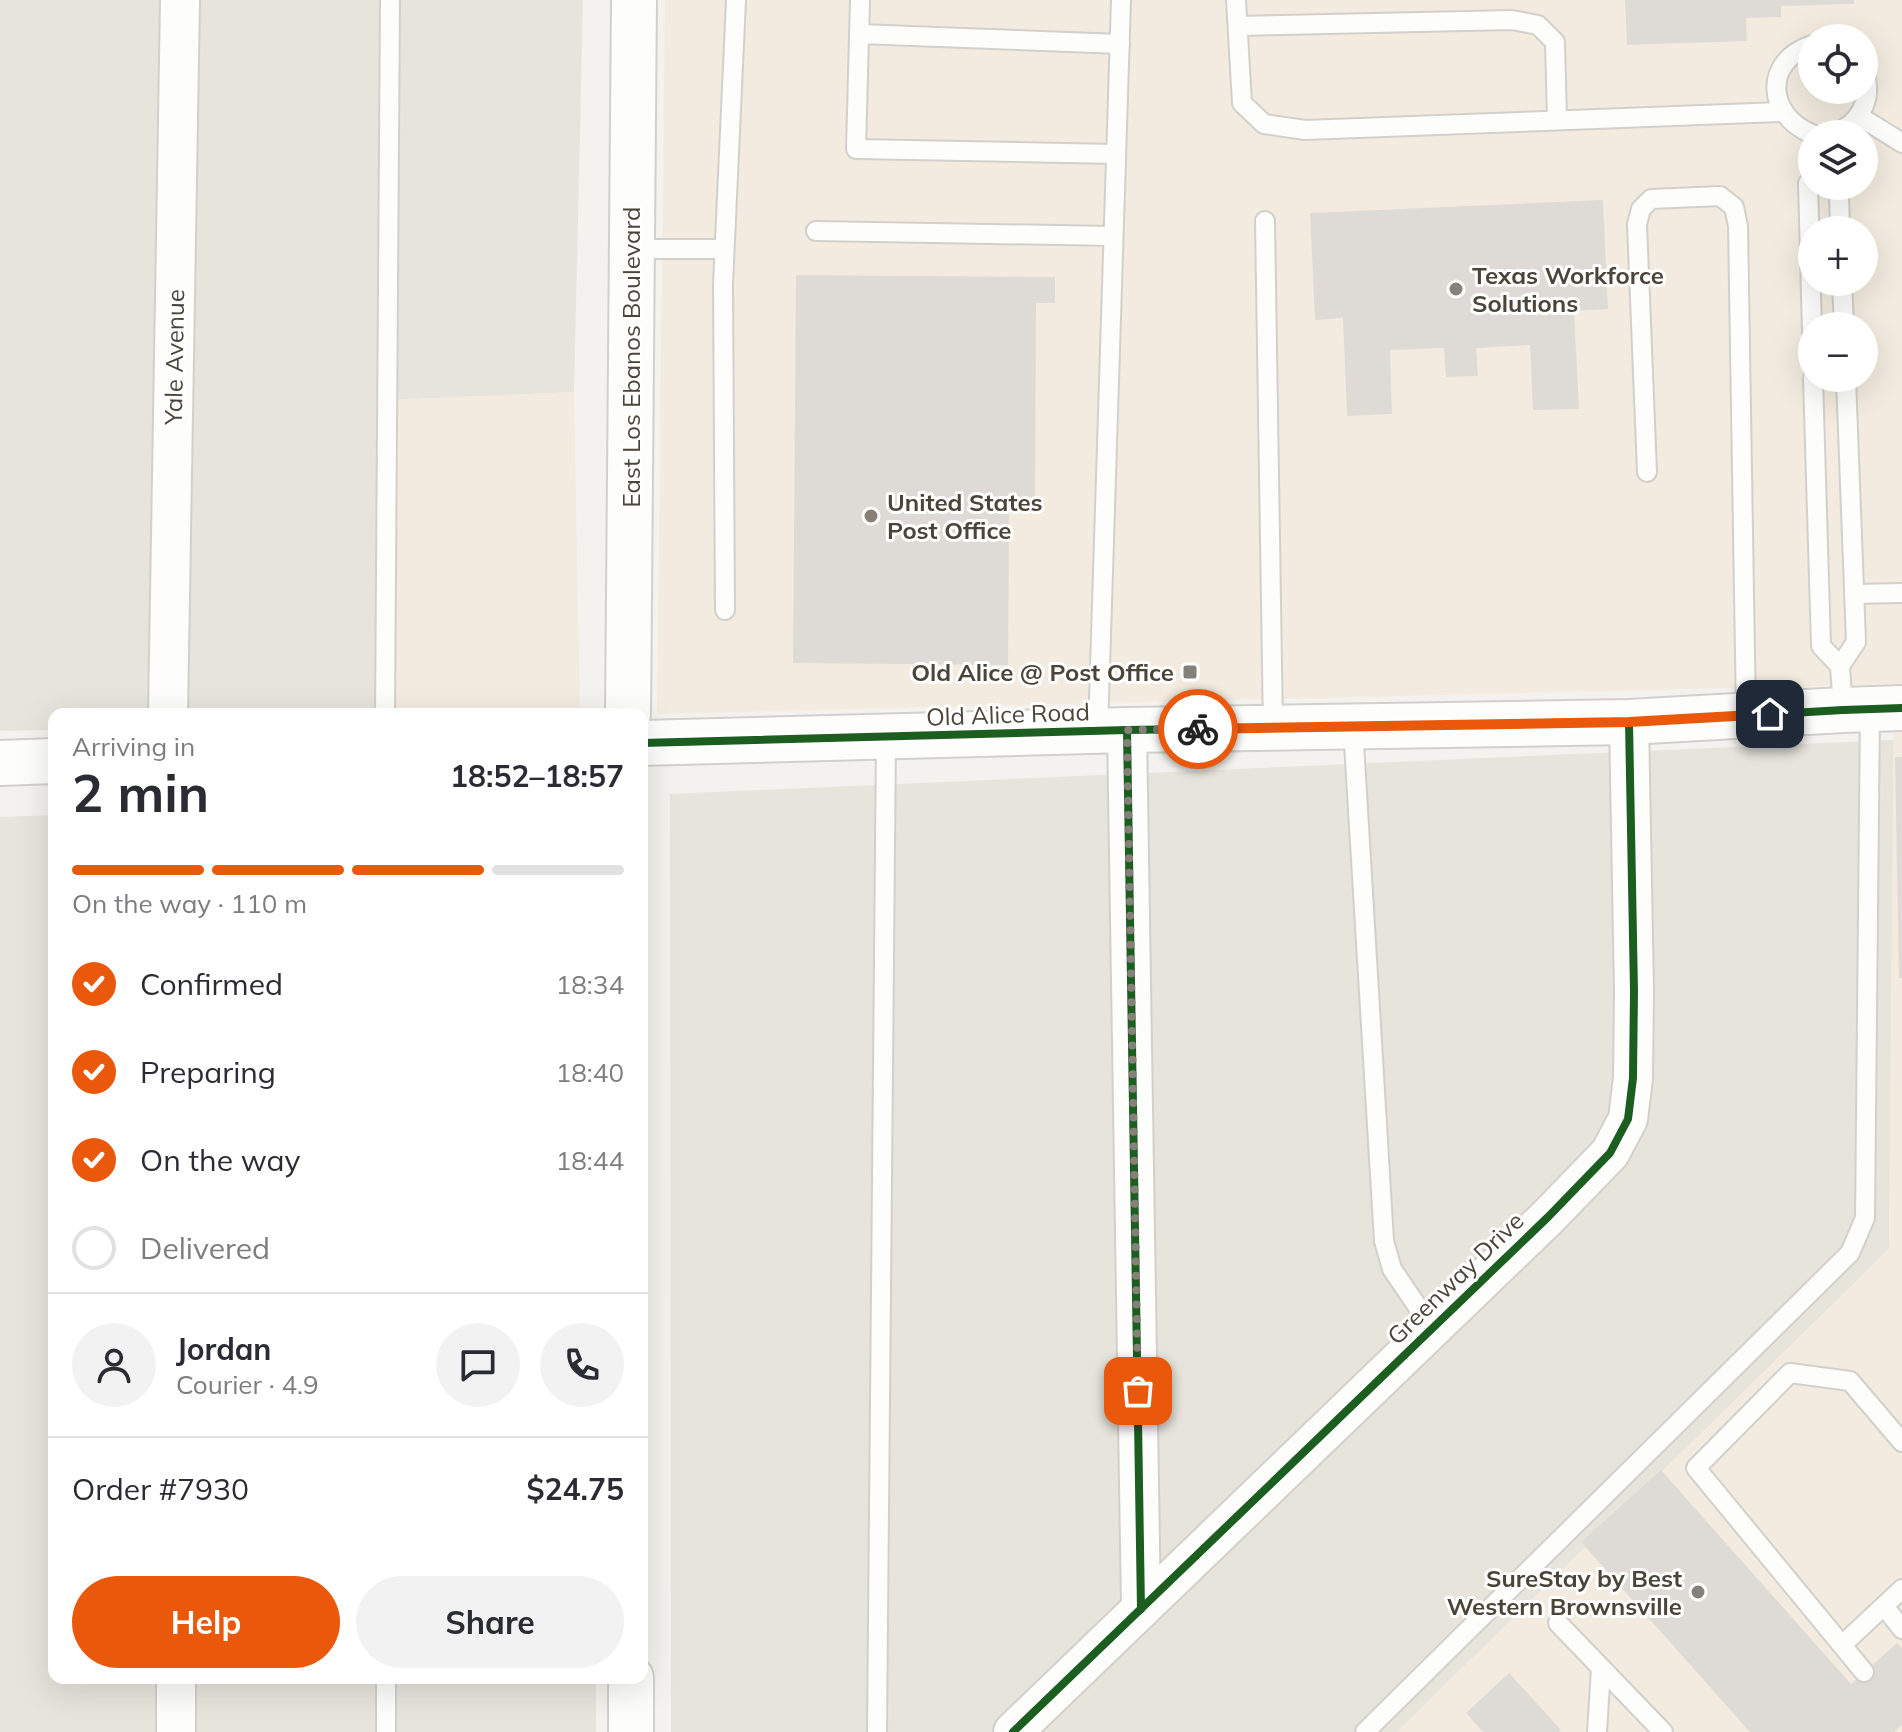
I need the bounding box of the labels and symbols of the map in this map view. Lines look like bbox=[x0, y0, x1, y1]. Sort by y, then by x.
street label: East Los Ebanos Boulevard bbox=[616, 207, 646, 507]
place label: Texas Workforce Solutions bbox=[1472, 260, 1664, 318]
marker: Texas Workforce Solutions bbox=[1447, 280, 1465, 298]
street label: Yale Avenue bbox=[158, 289, 190, 426]
place label: United States Post Office bbox=[887, 487, 1043, 545]
marker: United States Post Office bbox=[862, 507, 880, 525]
place label: Old Alice @ Post Office bbox=[911, 657, 1174, 687]
marker: Old Alice @ Post Office bbox=[1181, 663, 1199, 681]
pin bbox=[1736, 680, 1804, 748]
courier bbox=[1158, 689, 1238, 769]
street label: Old Alice Road bbox=[926, 696, 1090, 732]
street label: Greenway Drive bbox=[1381, 1205, 1529, 1351]
pin bbox=[1104, 1357, 1172, 1425]
place label: SureStay by Best Western Brownsville bbox=[1447, 1563, 1682, 1621]
marker: SureStay by Best Western Brownsville bbox=[1689, 1583, 1707, 1601]

